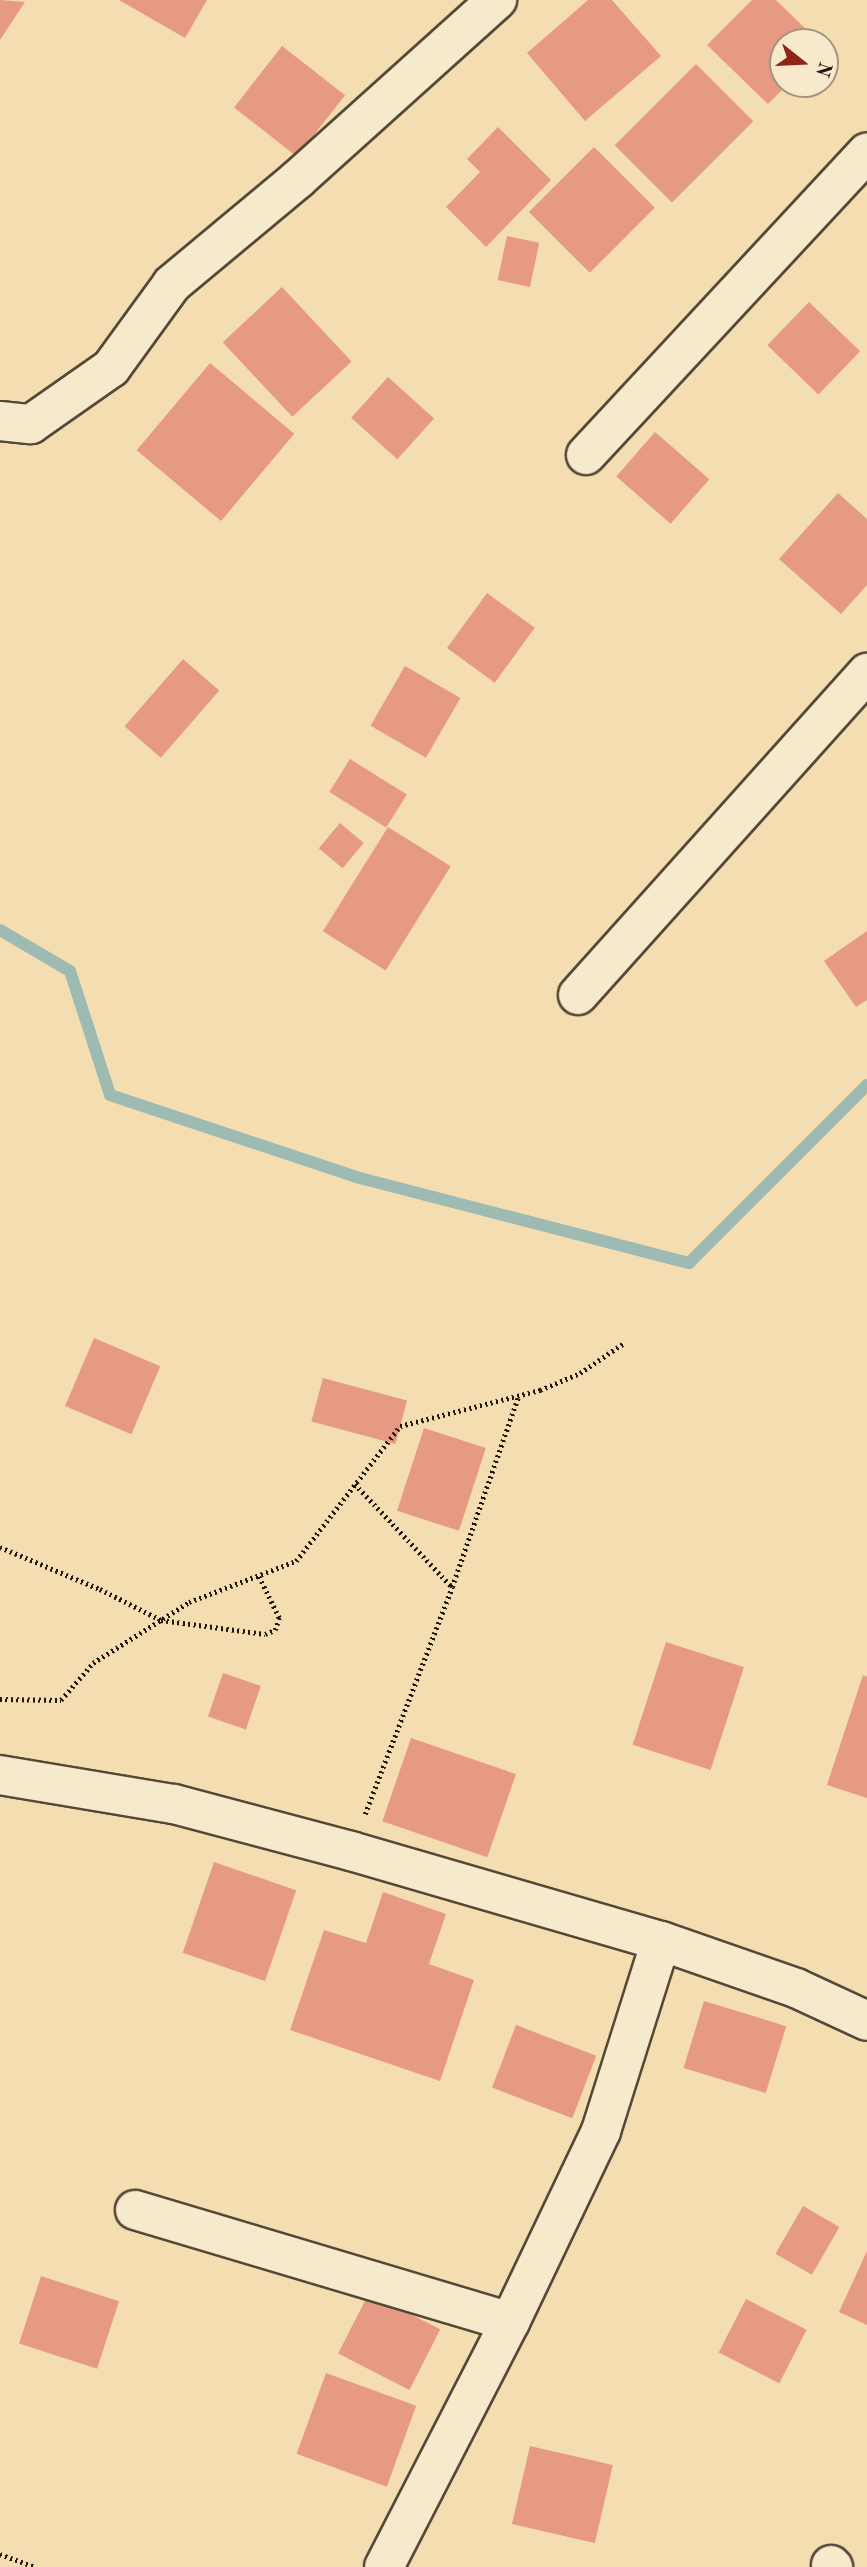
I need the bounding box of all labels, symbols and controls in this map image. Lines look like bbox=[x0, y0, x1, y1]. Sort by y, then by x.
north arrow bbox=[769, 28, 839, 98]
text: N bbox=[811, 59, 834, 79]

